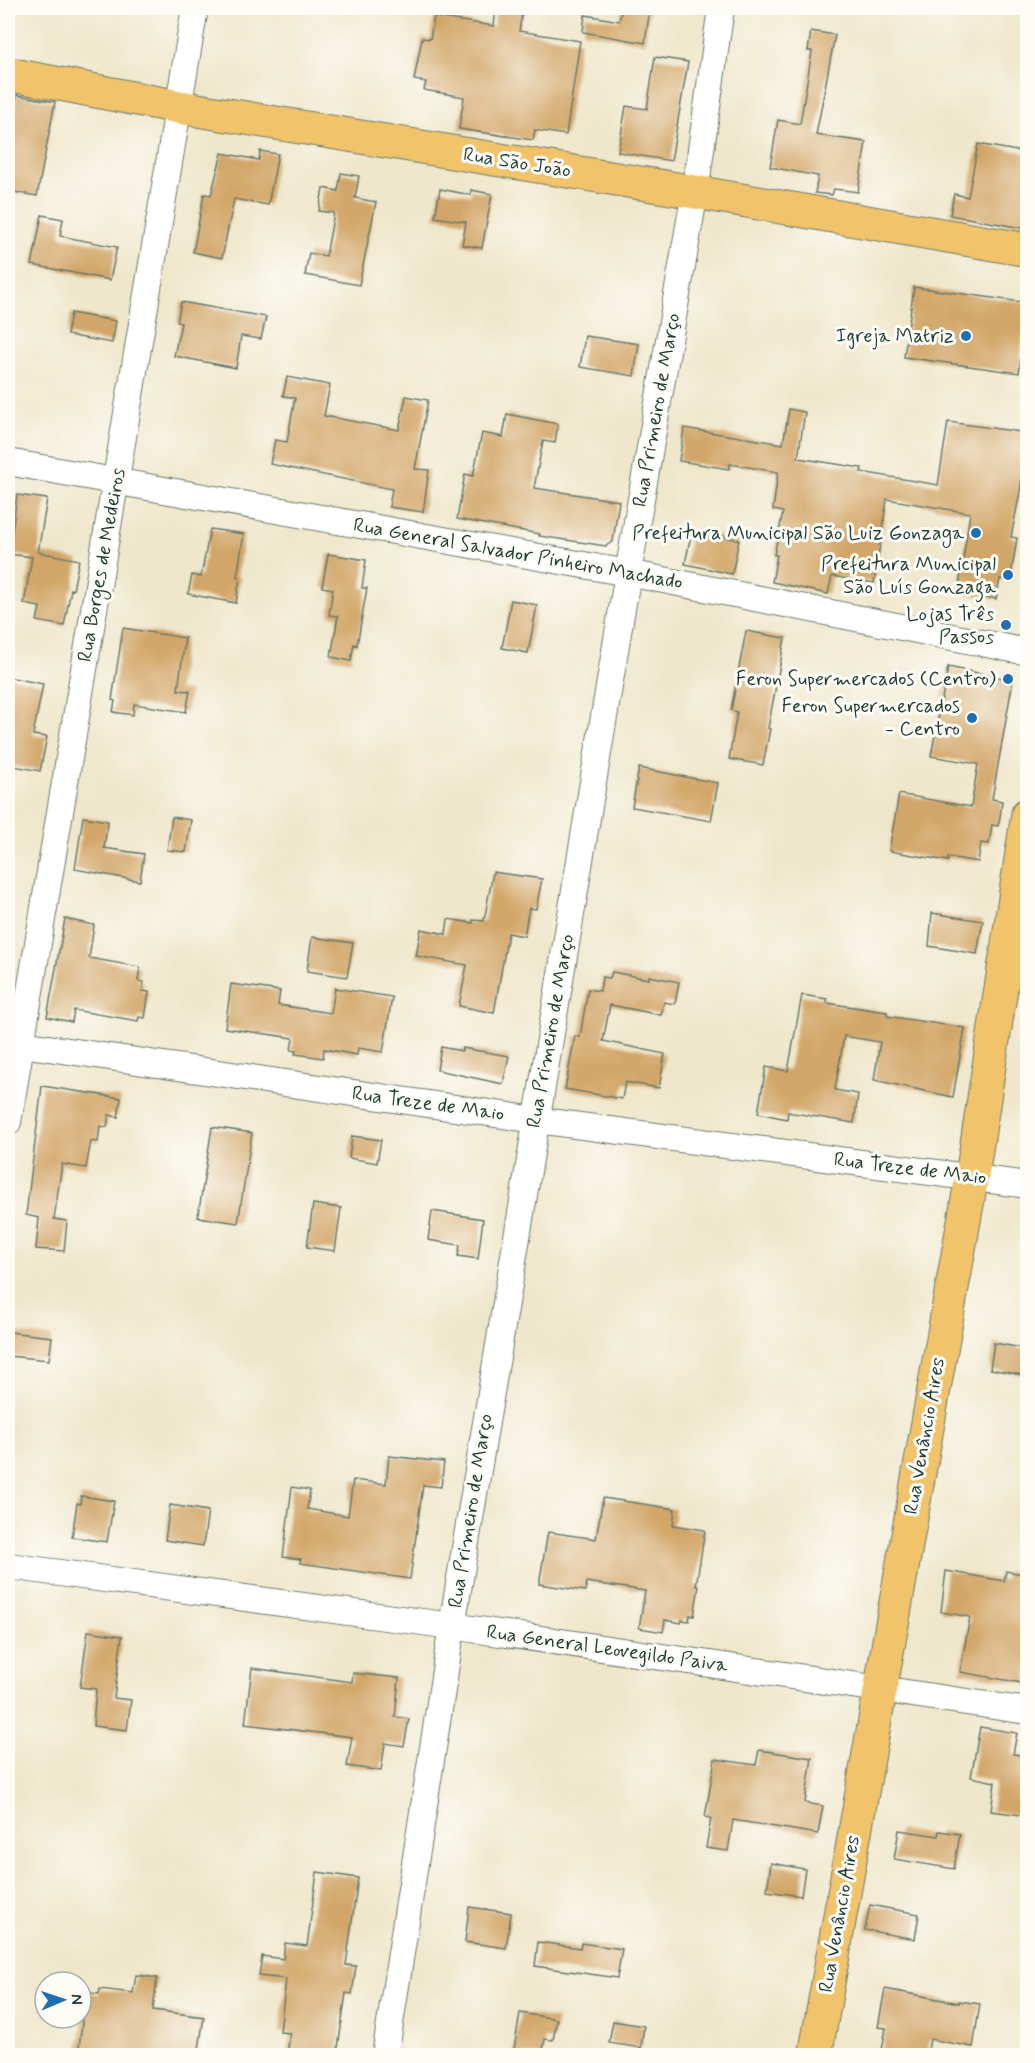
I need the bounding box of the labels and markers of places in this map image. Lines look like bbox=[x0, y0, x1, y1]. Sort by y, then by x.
place label: Igreja Matriz bbox=[836, 323, 954, 350]
marker: Igreja Matriz bbox=[959, 329, 973, 343]
place label: Prefeitura Municipal São Luiz Gonzaga bbox=[632, 520, 965, 548]
marker: Prefeitura Municipal São Luiz Gonzaga bbox=[969, 526, 983, 540]
place label: Prefeitura Municipal São Luís Gonzaga bbox=[821, 551, 997, 603]
marker: Prefeitura Municipal São Luís Gonzaga bbox=[1001, 568, 1015, 582]
place label: Lojas Três Passos bbox=[906, 601, 994, 651]
marker: Lojas Três Passos bbox=[999, 618, 1013, 632]
place label: Feron Supermercados (Centro) bbox=[736, 666, 996, 693]
marker: Feron Supermercados (Centro) bbox=[1001, 672, 1015, 686]
place label: Feron Supermercados - Centro bbox=[781, 693, 960, 743]
marker: Feron Supermercados - Centro bbox=[965, 711, 979, 725]

